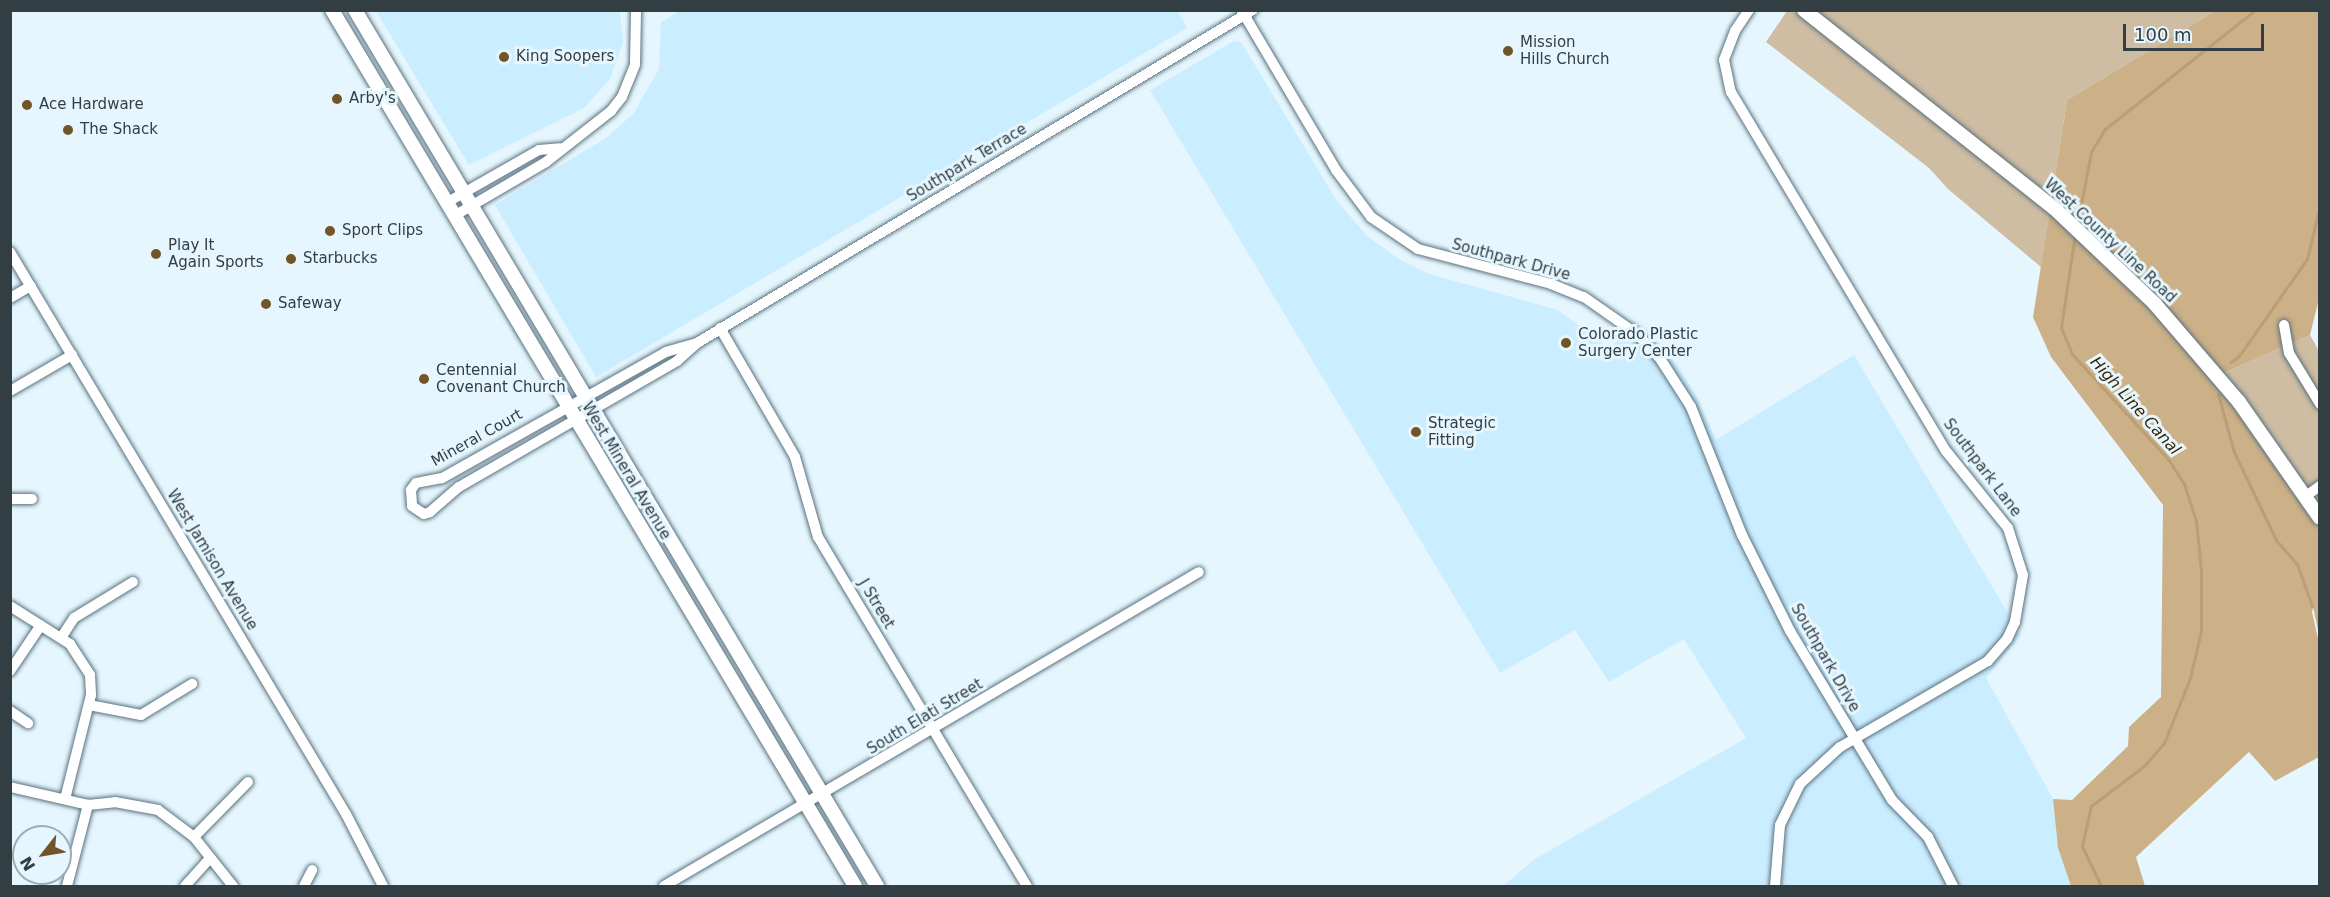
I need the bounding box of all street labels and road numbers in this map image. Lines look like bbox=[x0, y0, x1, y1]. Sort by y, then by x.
street label: Southpark Terrace bbox=[904, 120, 1030, 206]
street label: West County Line Road bbox=[2040, 175, 2180, 307]
street label: Southpark Drive bbox=[1450, 236, 1572, 284]
street label: West Mineral Avenue bbox=[578, 399, 674, 543]
street label: Mineral Court bbox=[428, 406, 526, 470]
street label: Southpark Lane bbox=[1939, 415, 2025, 521]
street label: West Jamison Avenue bbox=[163, 486, 261, 634]
street label: J Street bbox=[854, 576, 898, 632]
street label: Southpark Drive bbox=[1787, 601, 1863, 715]
street label: South Elati Street bbox=[864, 675, 986, 759]

